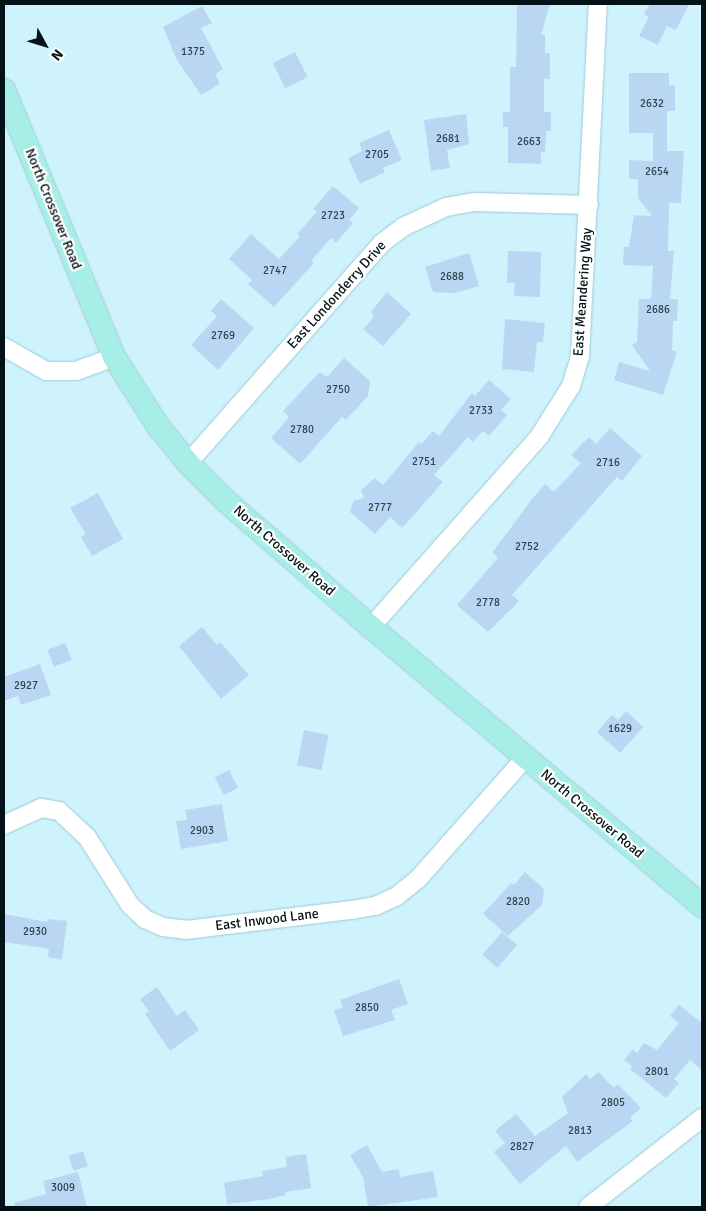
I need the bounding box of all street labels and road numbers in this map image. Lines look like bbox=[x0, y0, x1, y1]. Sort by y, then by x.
street label: North Crossover Road bbox=[21, 146, 85, 272]
street label: East Meandering Way bbox=[570, 227, 596, 357]
street label: East Londonderry Drive bbox=[284, 238, 390, 352]
street label: North Crossover Road bbox=[230, 502, 338, 600]
street label: North Crossover Road bbox=[537, 766, 647, 862]
street label: East Inwood Lane bbox=[214, 905, 320, 935]

